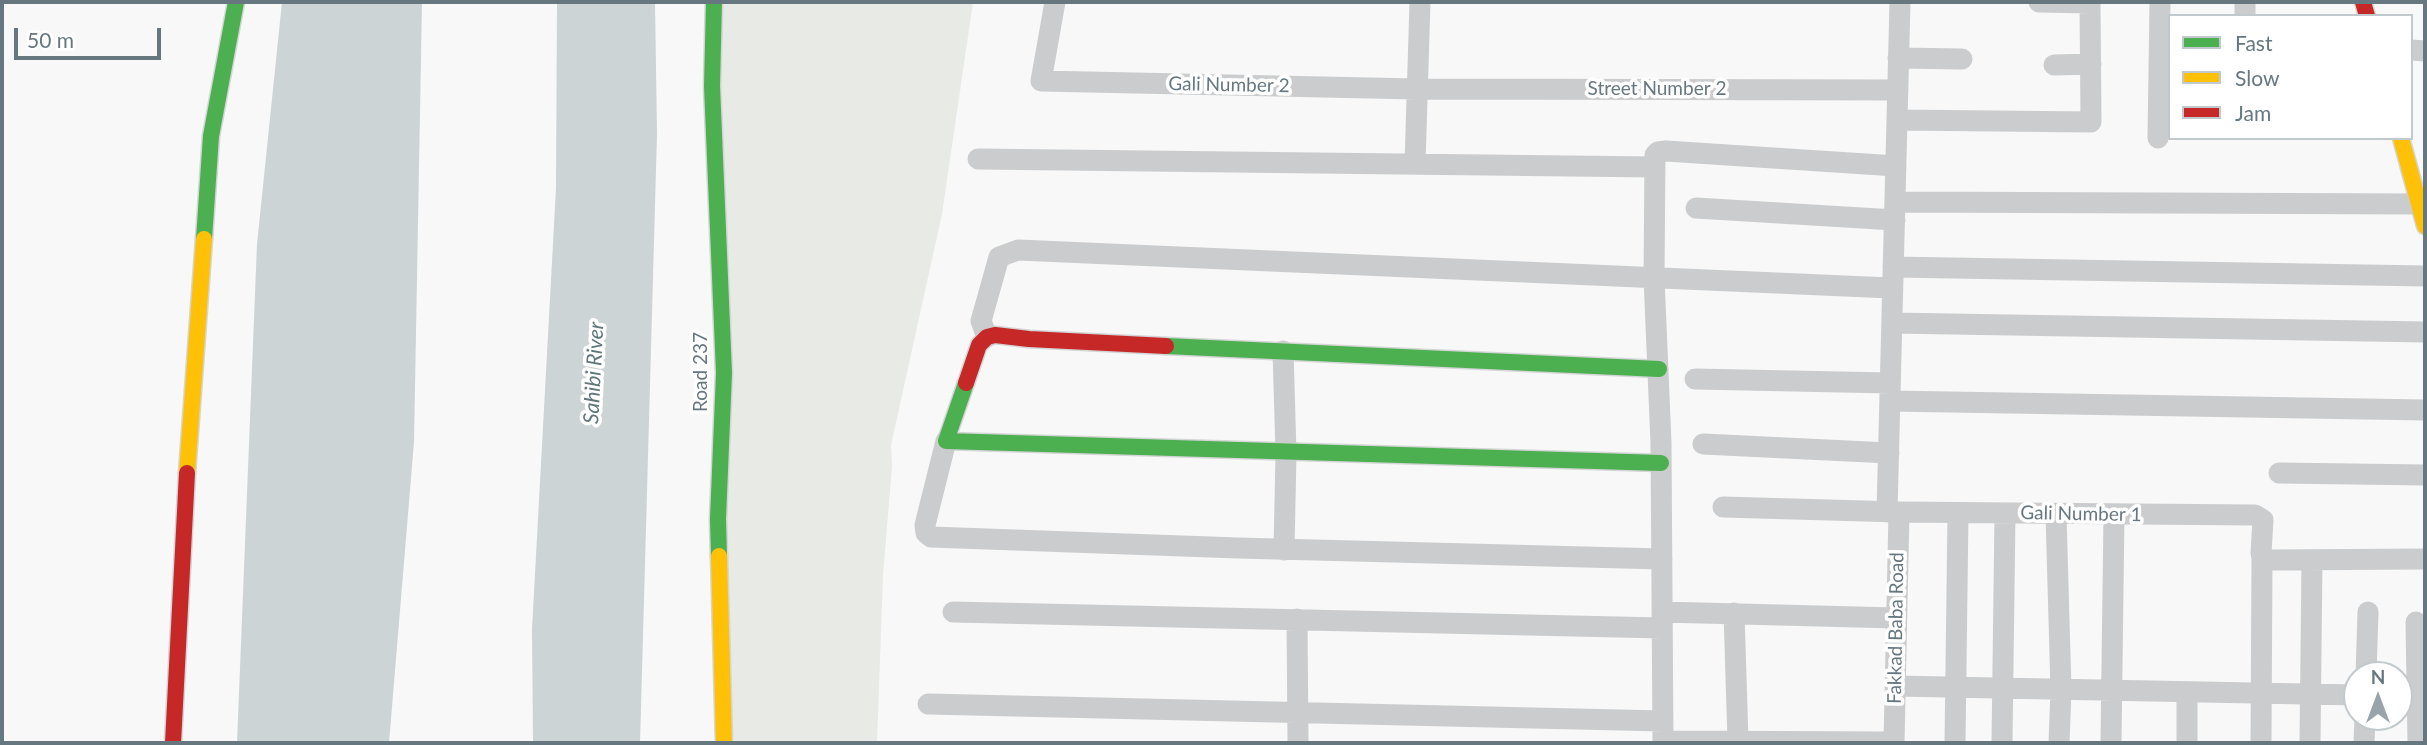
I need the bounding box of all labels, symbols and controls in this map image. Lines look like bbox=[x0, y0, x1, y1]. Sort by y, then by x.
scale bar bbox=[18, 14, 164, 58]
legend bbox=[2168, 14, 2413, 140]
text: 50 m bbox=[27, 27, 74, 52]
text: Fast bbox=[2235, 30, 2272, 55]
text: Slow bbox=[2235, 65, 2279, 90]
street label: Gali Number 2 bbox=[1168, 73, 1290, 97]
street label: Street Number 2 bbox=[1588, 78, 1726, 100]
text: Jam bbox=[2235, 100, 2271, 125]
water label: Sahibi River bbox=[579, 321, 609, 425]
street label: Road 237 bbox=[690, 332, 712, 412]
street label: Gali Number 1 bbox=[2020, 502, 2142, 526]
street label: Fakkad Baba Road bbox=[1883, 552, 1909, 704]
north arrow bbox=[2343, 661, 2413, 731]
text: N bbox=[2371, 665, 2385, 688]

